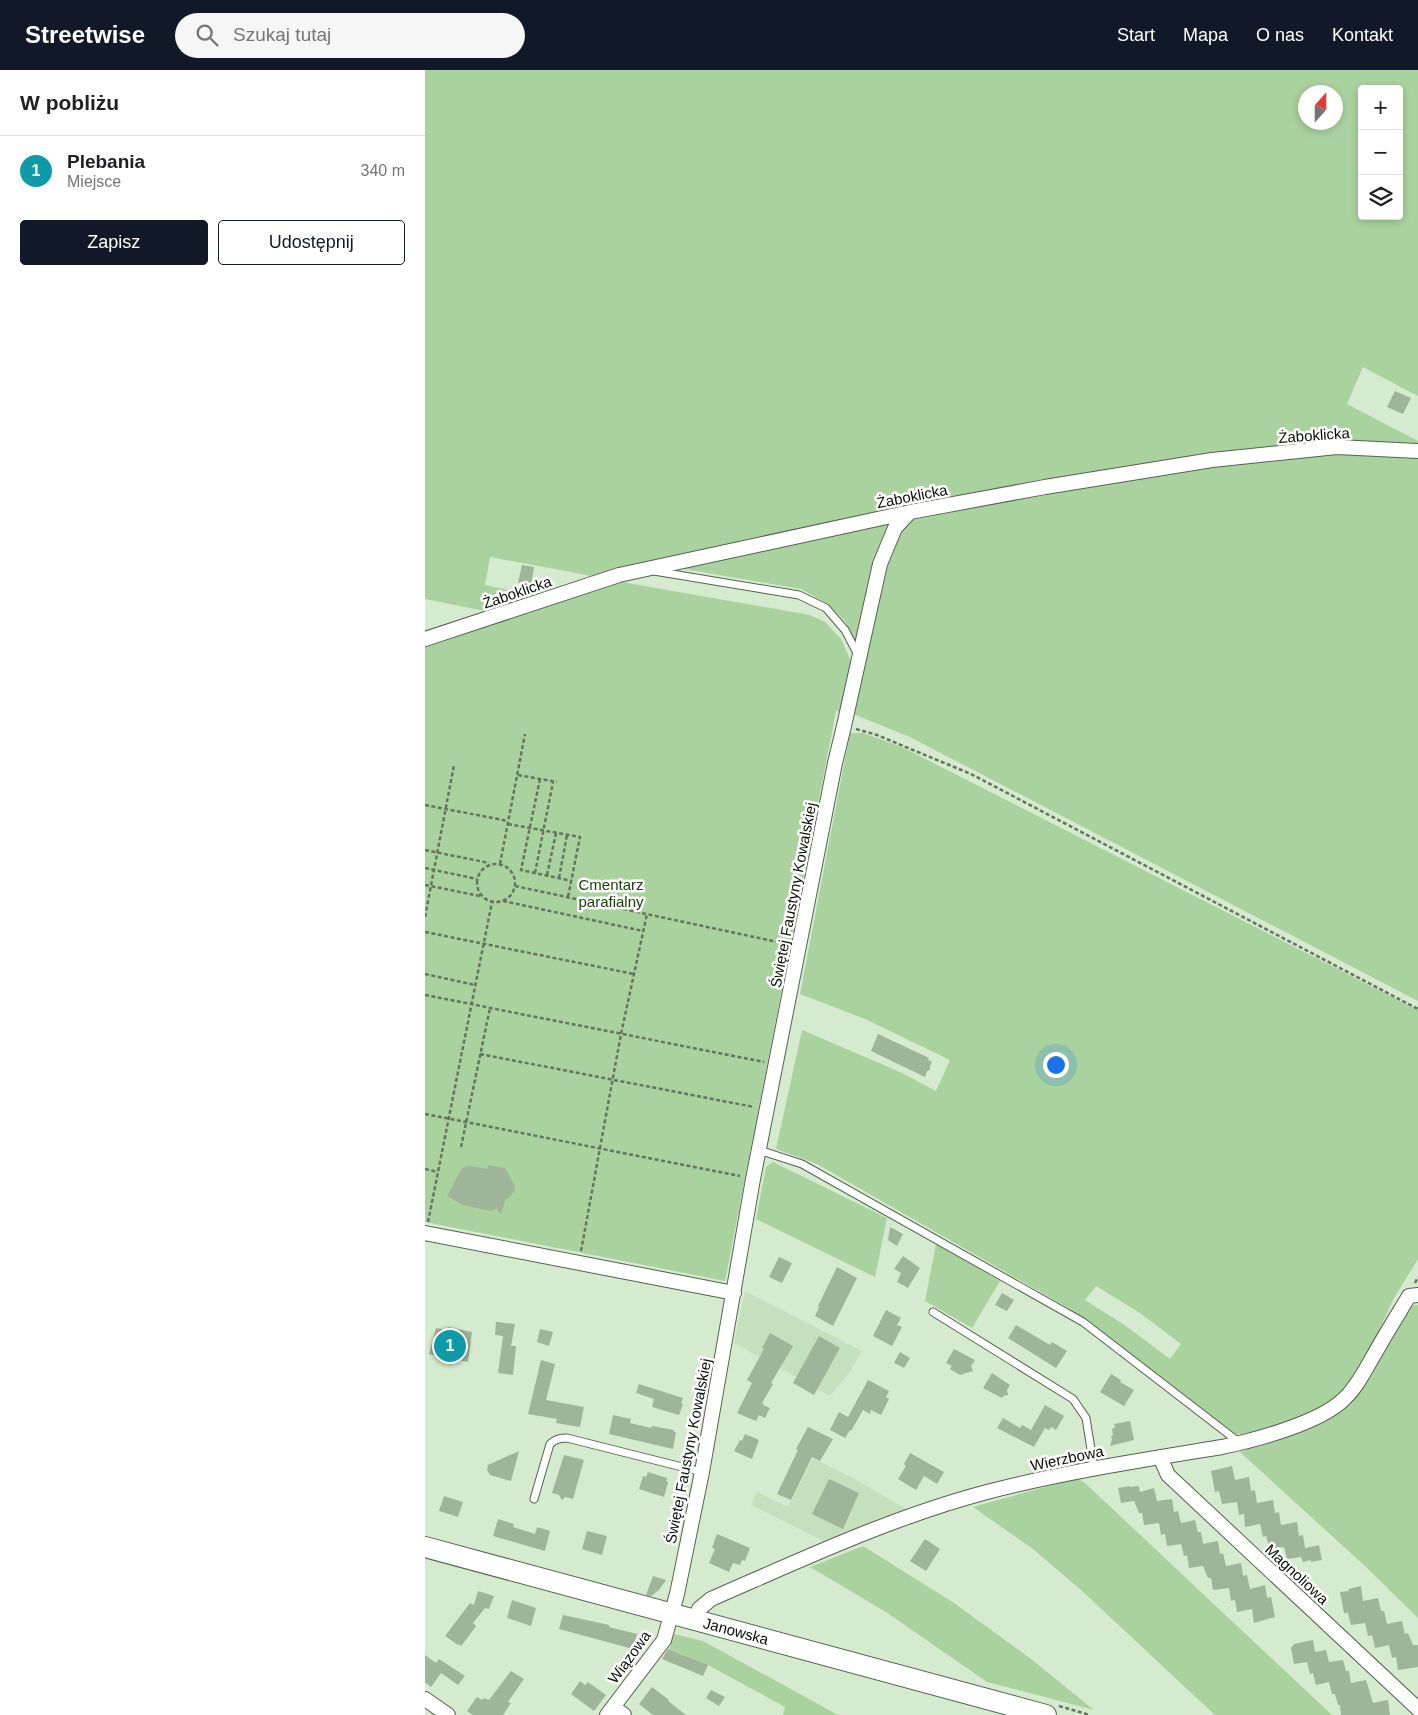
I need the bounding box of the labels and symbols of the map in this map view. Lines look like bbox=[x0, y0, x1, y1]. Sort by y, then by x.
north arrow bbox=[1298, 85, 1343, 130]
street label: Żaboklicka bbox=[1278, 424, 1351, 446]
street label: Żaboklicka bbox=[875, 481, 949, 511]
street label: Żaboklicka bbox=[480, 572, 554, 612]
street label: Świętej Faustyny Kowalskiej bbox=[767, 801, 819, 989]
park label: Cmentarz parafialny bbox=[578, 876, 644, 910]
your location bbox=[1043, 1052, 1069, 1078]
pin: 1 bbox=[434, 1327, 466, 1365]
street label: Świętej Faustyny Kowalskiej bbox=[662, 1357, 714, 1545]
street label: Wierzbowa bbox=[1029, 1442, 1106, 1474]
street label: Magnoliowa bbox=[1262, 1540, 1333, 1608]
street label: Janowska bbox=[702, 1614, 771, 1648]
street label: Wiązowa bbox=[604, 1627, 654, 1687]

